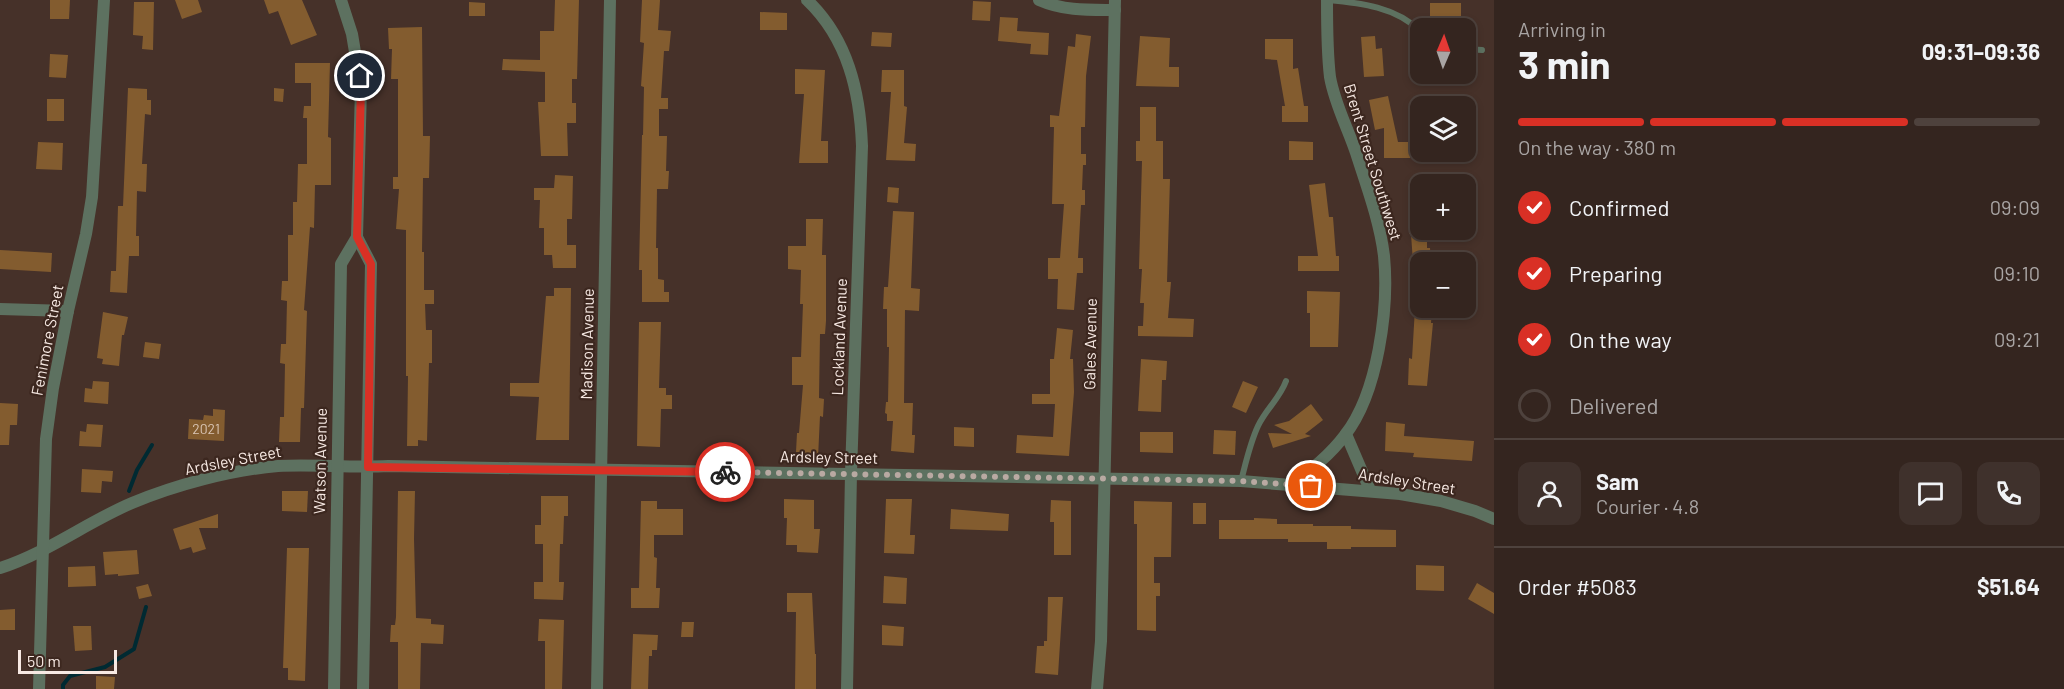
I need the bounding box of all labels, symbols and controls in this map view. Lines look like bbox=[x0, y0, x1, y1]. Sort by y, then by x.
text: Arriving in bbox=[1518, 17, 1606, 41]
north arrow bbox=[1410, 18, 1476, 84]
map controls bbox=[1410, 18, 1476, 318]
text: 09:31–09:36 bbox=[1922, 38, 2040, 64]
text: 3 min bbox=[1518, 40, 1611, 87]
pin bbox=[334, 50, 385, 101]
icon: home bbox=[343, 59, 376, 92]
street label: Brent Street Southwest bbox=[1341, 81, 1406, 243]
button: layers bbox=[1410, 96, 1476, 162]
text: On the way · 380 m bbox=[1518, 135, 1676, 159]
button: + bbox=[1410, 174, 1476, 240]
icon: check bbox=[1518, 191, 1551, 224]
text: Confirmed bbox=[1569, 194, 1669, 220]
text: 09:09 bbox=[1990, 195, 2040, 219]
button: − bbox=[1410, 252, 1476, 318]
icon: check bbox=[1518, 257, 1551, 290]
text: Preparing bbox=[1569, 260, 1662, 286]
text: 09:10 bbox=[1993, 261, 2040, 285]
street label: Lockland Avenue bbox=[827, 278, 850, 396]
street label: Fenimore Street bbox=[26, 283, 67, 397]
street label: Madison Avenue bbox=[576, 288, 597, 400]
street label: Gales Avenue bbox=[1079, 298, 1100, 390]
icon: check bbox=[1518, 323, 1551, 356]
text: On the way bbox=[1569, 326, 1672, 352]
text: 09:21 bbox=[1994, 327, 2040, 351]
text: Delivered bbox=[1569, 392, 1658, 418]
street label: Watson Avenue bbox=[309, 408, 330, 514]
house number: 2021 bbox=[192, 420, 220, 437]
street label: Ardsley Street bbox=[183, 441, 283, 478]
courier bbox=[695, 442, 755, 502]
street label: Ardsley Street bbox=[780, 446, 878, 467]
icon: bike bbox=[709, 456, 742, 489]
pin bbox=[1285, 460, 1336, 511]
button: person bbox=[1518, 462, 1581, 525]
button: chat bbox=[1899, 462, 1962, 525]
button: phone bbox=[1977, 462, 2040, 525]
street label: Ardsley Street bbox=[1357, 463, 1457, 498]
text: Sam bbox=[1596, 468, 1639, 494]
icon: bag bbox=[1294, 469, 1327, 502]
text: Courier · 4.8 bbox=[1596, 494, 1699, 518]
text: Order #5083 bbox=[1518, 573, 1637, 599]
text: $51.64 bbox=[1977, 573, 2040, 599]
scale bar bbox=[18, 647, 117, 674]
text: 50 m bbox=[27, 651, 61, 670]

